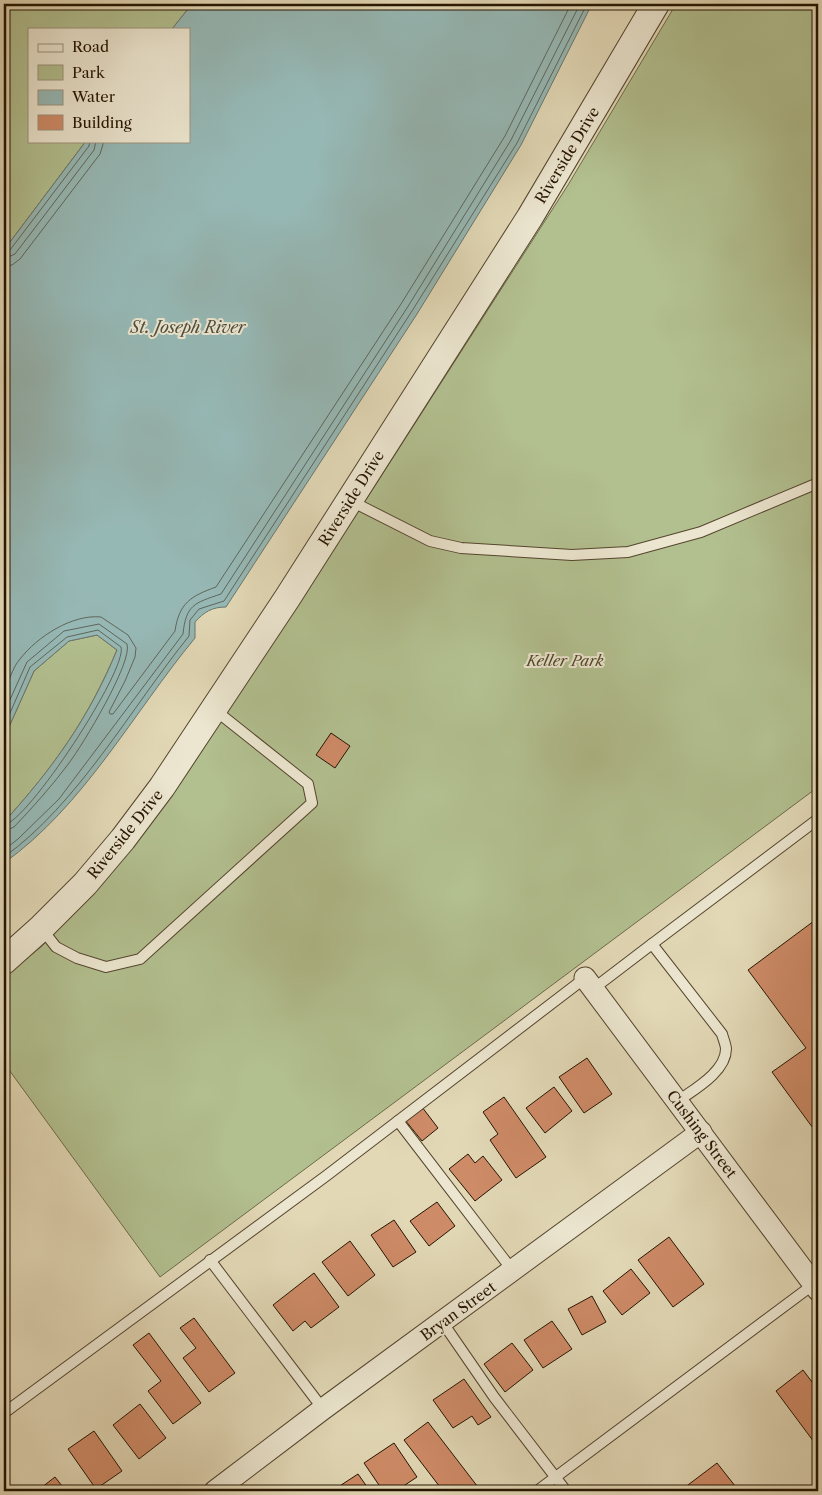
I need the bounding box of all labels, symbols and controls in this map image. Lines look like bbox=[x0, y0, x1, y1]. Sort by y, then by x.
legend bbox=[28, 28, 190, 142]
text: Road bbox=[72, 37, 109, 56]
text: Park bbox=[72, 63, 106, 82]
text: Water bbox=[71, 87, 116, 106]
street label: Riverside Drive bbox=[531, 103, 603, 207]
text: Building bbox=[72, 113, 132, 132]
water label: St. Joseph River bbox=[130, 317, 247, 337]
street label: Riverside Drive bbox=[314, 447, 388, 549]
park label: Keller Park bbox=[525, 651, 604, 670]
street label: Riverside Drive bbox=[83, 786, 167, 882]
street label: Cushing Street bbox=[663, 1086, 742, 1182]
street label: Bryan Street bbox=[417, 1277, 500, 1345]

